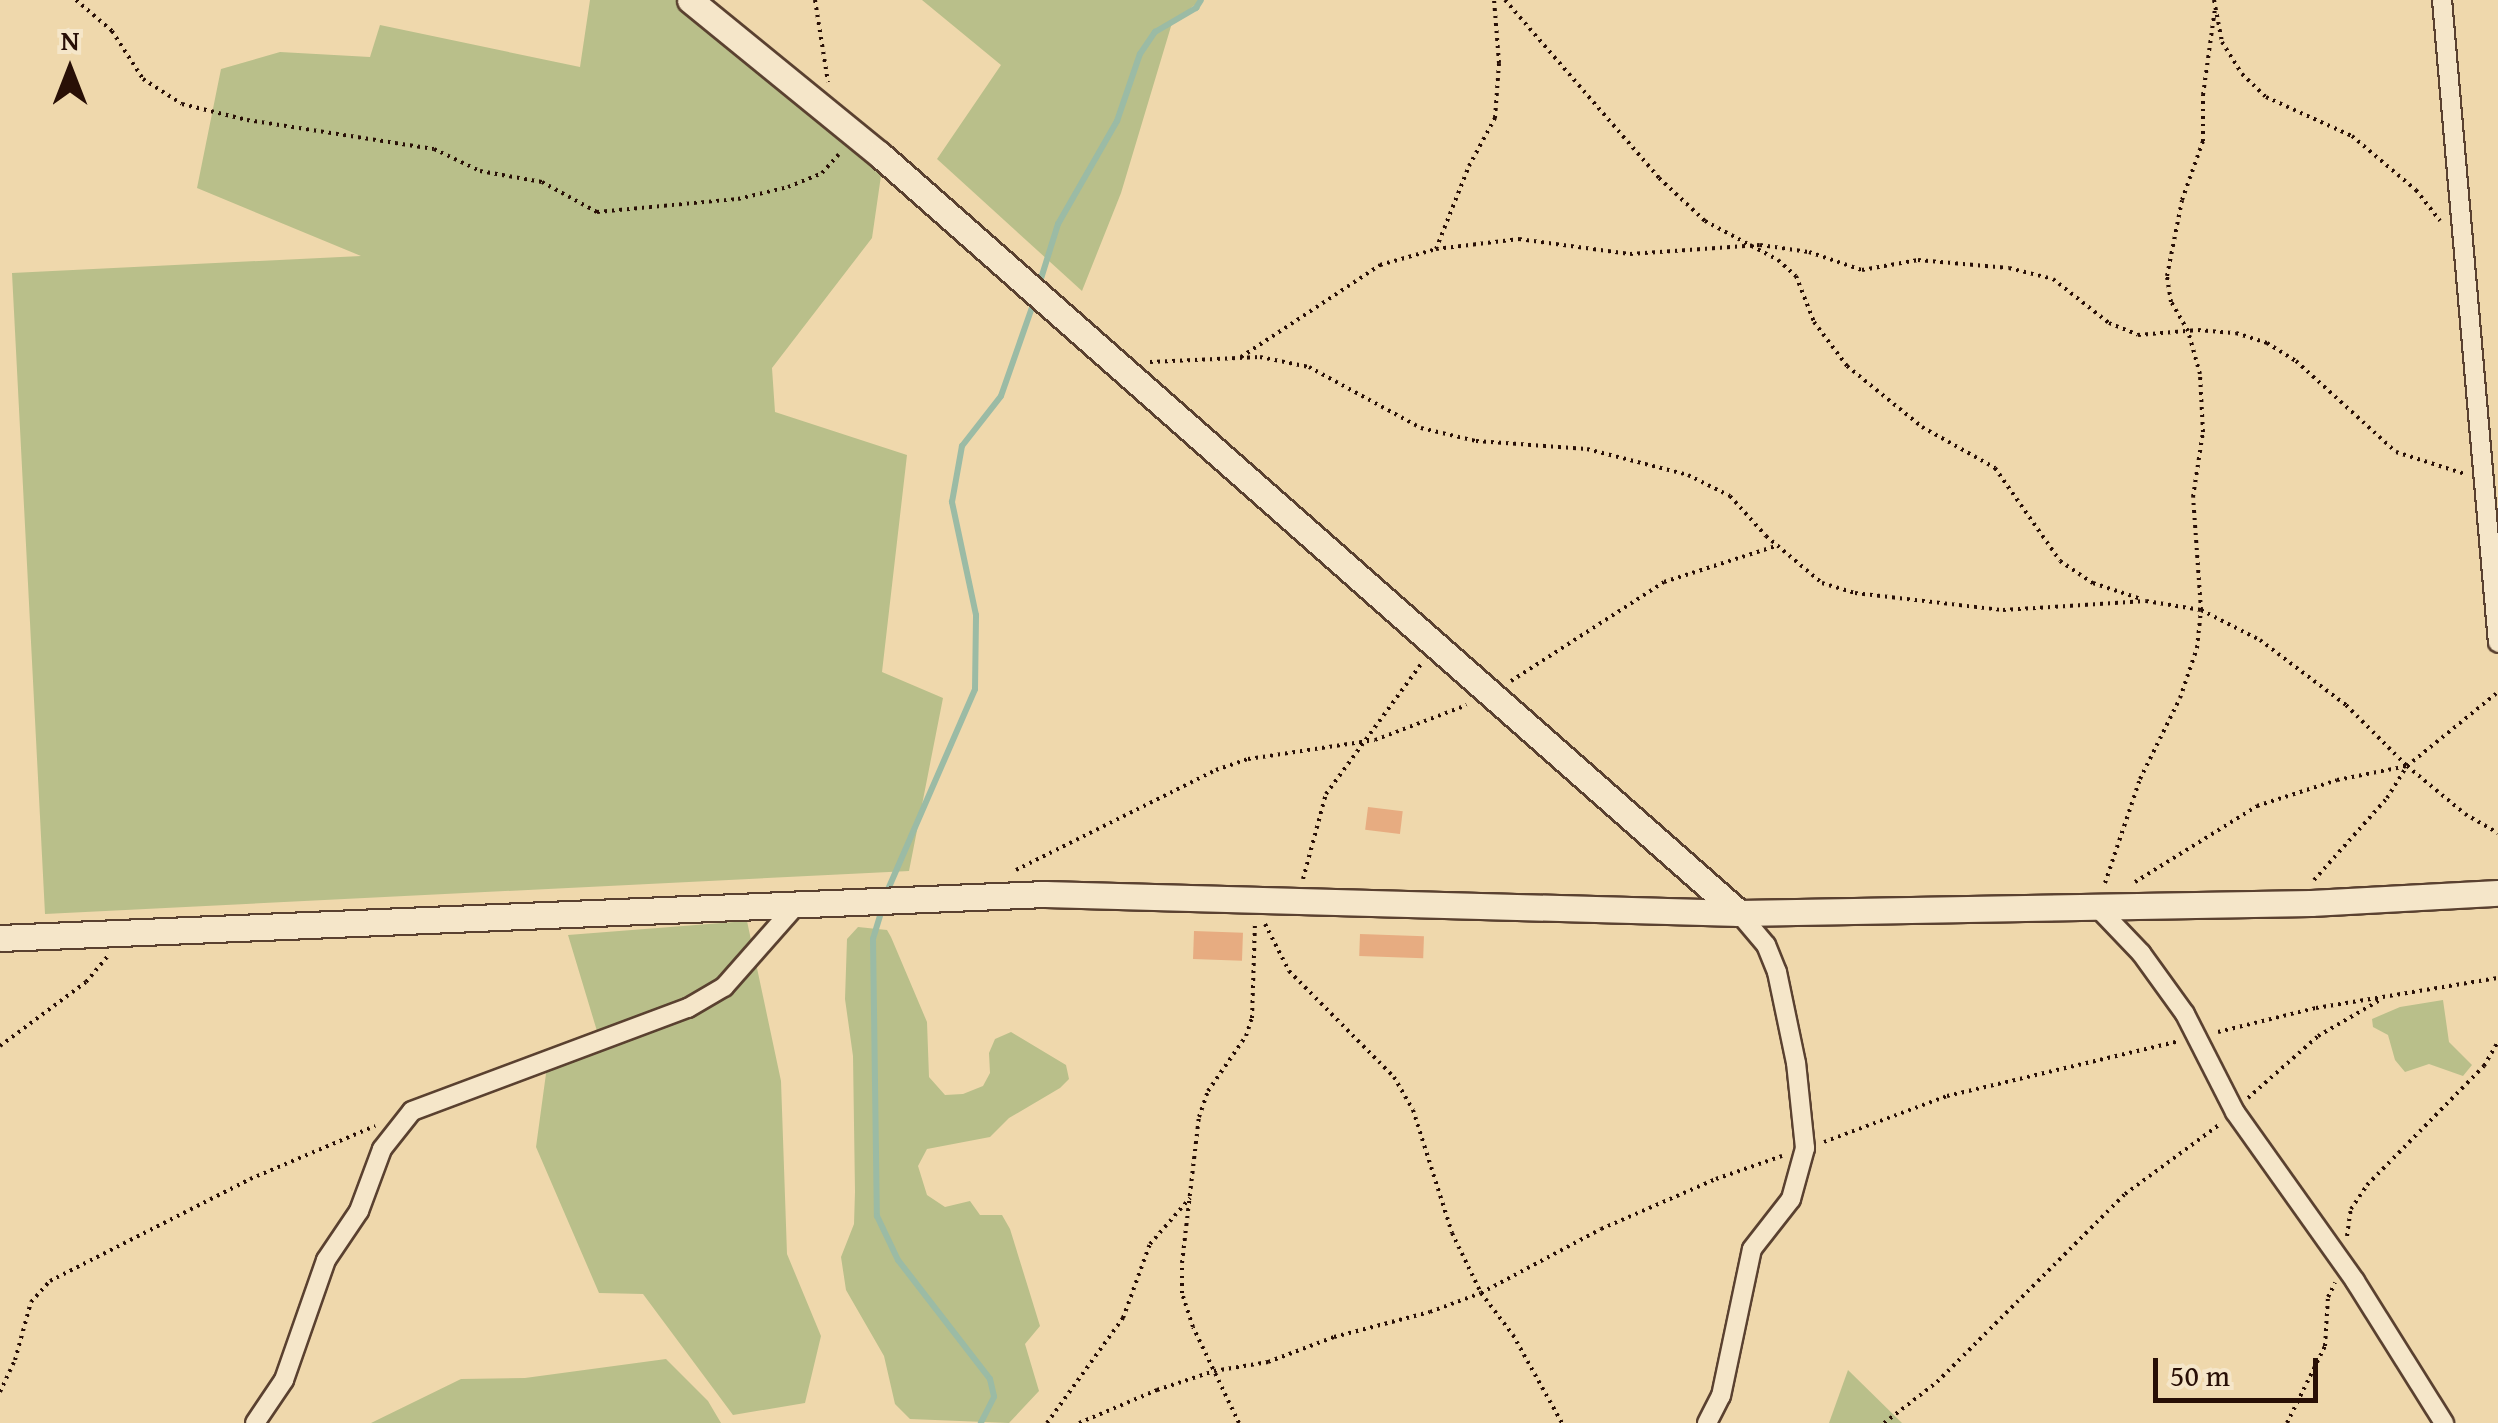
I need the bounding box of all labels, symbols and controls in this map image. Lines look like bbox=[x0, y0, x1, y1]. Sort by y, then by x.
text: N bbox=[61, 19, 79, 60]
north arrow bbox=[20, 20, 120, 120]
scale bar bbox=[2158, 1338, 2323, 1400]
text: 50 m bbox=[2170, 1353, 2230, 1397]

